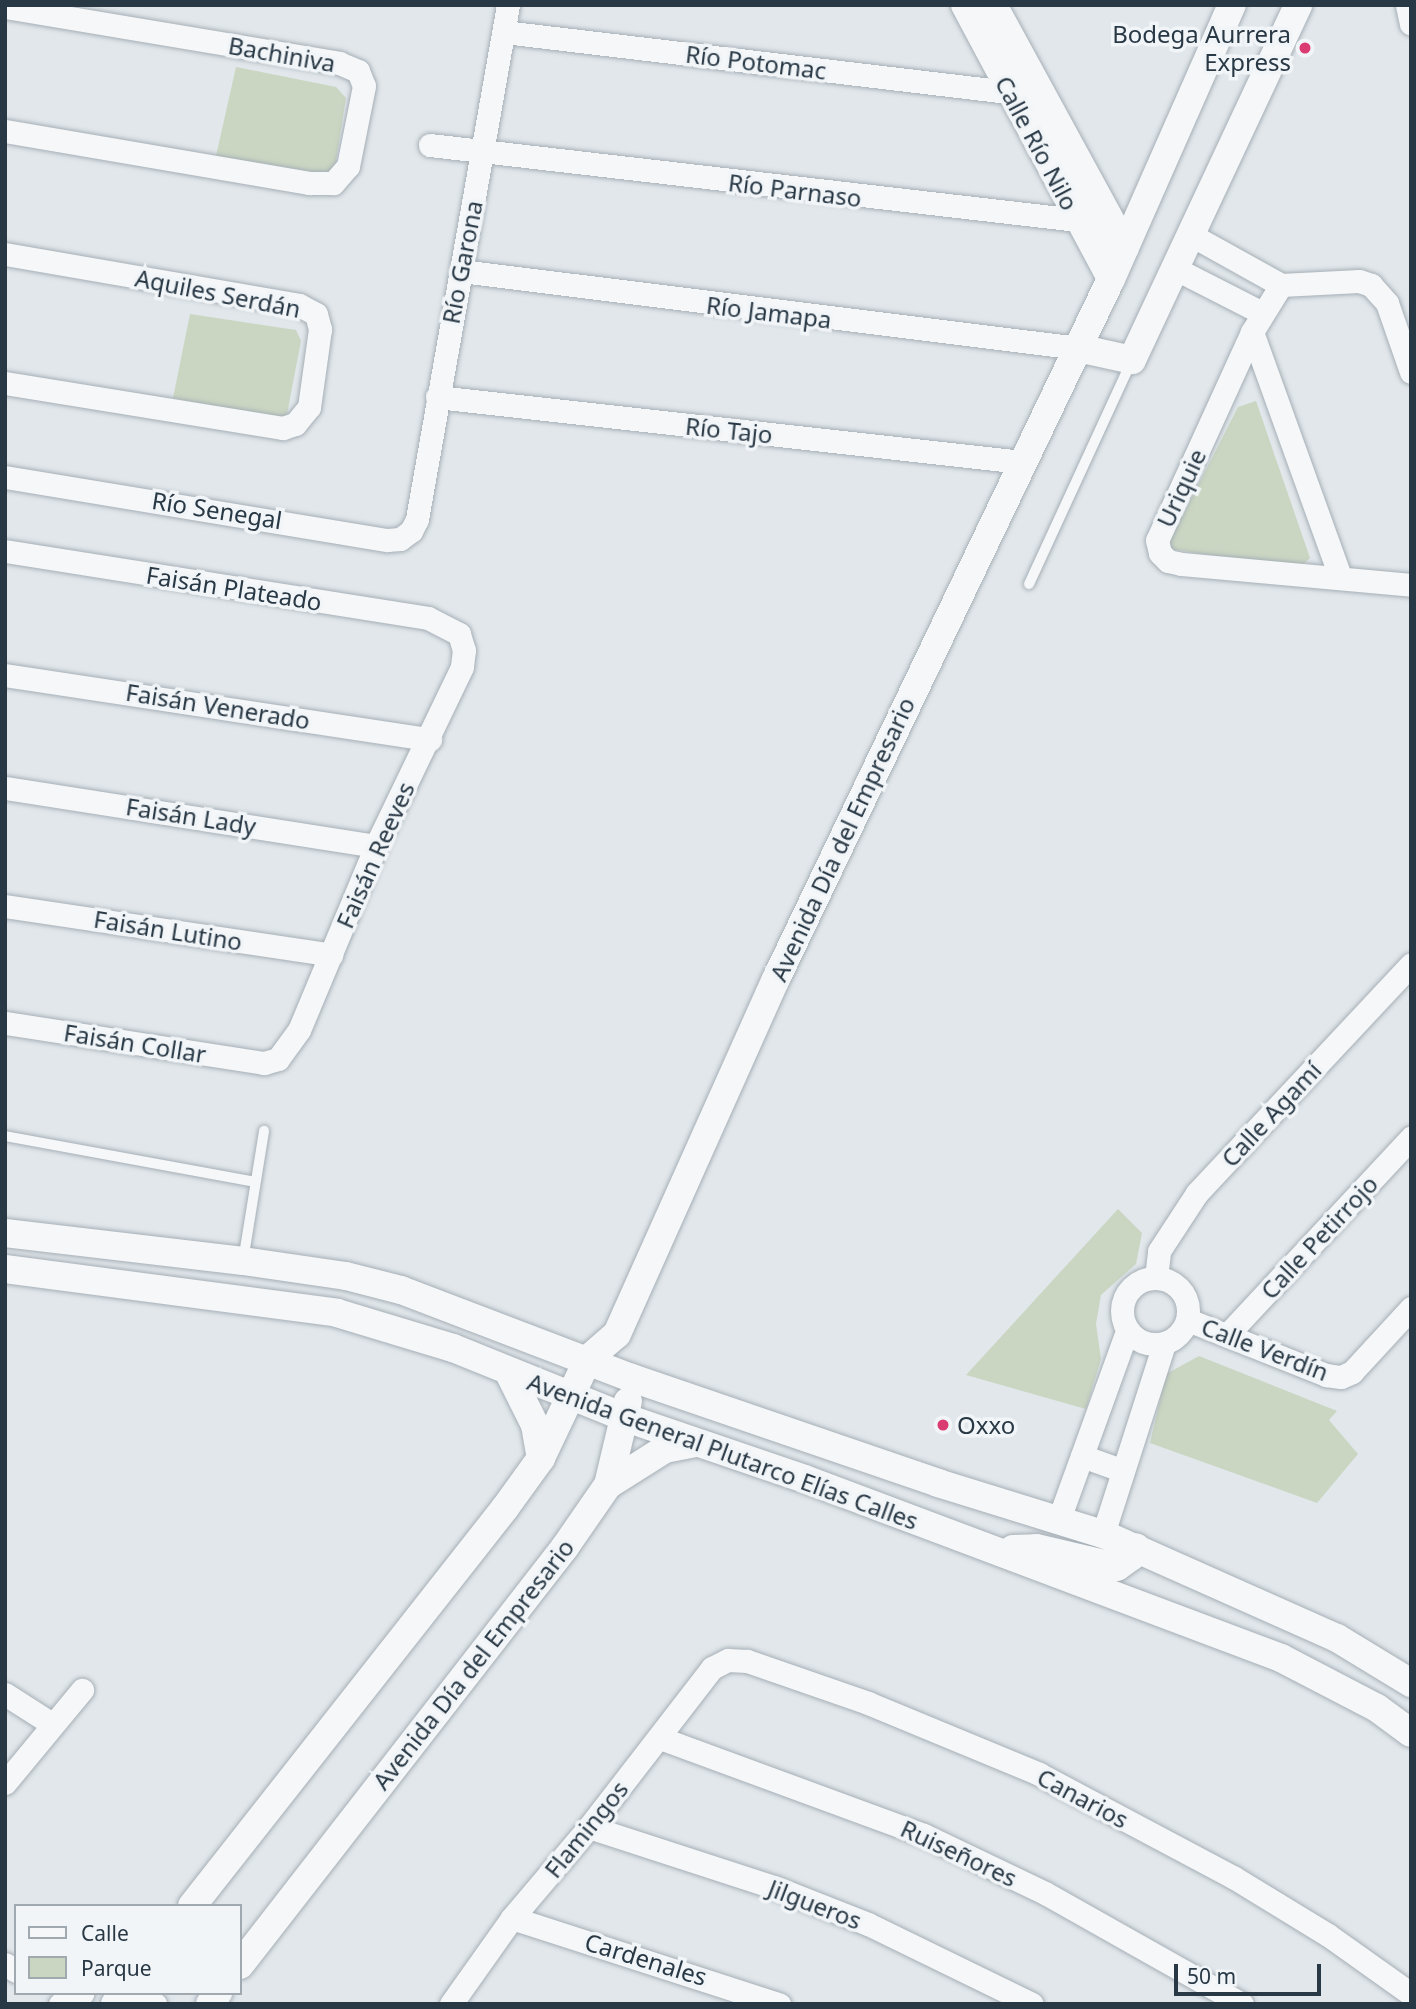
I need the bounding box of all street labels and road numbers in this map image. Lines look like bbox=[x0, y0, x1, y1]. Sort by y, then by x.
street label: Bachiniva bbox=[226, 30, 338, 78]
street label: Río Potomac bbox=[684, 39, 828, 85]
street label: Calle Río Nilo bbox=[990, 71, 1084, 215]
street label: Río Parnaso bbox=[727, 168, 863, 212]
street label: Río Garona bbox=[436, 198, 488, 326]
street label: Aquiles Serdán bbox=[133, 263, 303, 323]
street label: Río Jamapa bbox=[705, 290, 833, 334]
street label: Río Tajo bbox=[684, 411, 774, 449]
street label: Uriquie bbox=[1150, 444, 1212, 532]
street label: Río Senegal bbox=[150, 486, 284, 534]
street label: Faisán Plateado bbox=[144, 560, 324, 616]
street label: Faisán Venerado bbox=[124, 677, 312, 735]
street label: Avenida Día del Empresario bbox=[763, 693, 921, 985]
street label: Faisán Reeves bbox=[330, 777, 420, 933]
street label: Faisán Lady bbox=[124, 792, 258, 840]
street label: Faisán Lutino bbox=[92, 904, 244, 956]
street label: Faisán Collar bbox=[62, 1018, 208, 1068]
street label: Calle Agamí bbox=[1215, 1056, 1327, 1172]
street label: Calle Petirrojo bbox=[1254, 1169, 1384, 1305]
street label: Calle Verdín bbox=[1198, 1312, 1332, 1386]
street label: Avenida General Plutarco Elías Calles bbox=[524, 1367, 922, 1535]
street label: Avenida Día del Empresario bbox=[366, 1533, 580, 1795]
street label: Canarios bbox=[1033, 1762, 1133, 1834]
street label: Flamingos bbox=[538, 1775, 634, 1883]
street label: Ruiseñores bbox=[896, 1814, 1022, 1892]
street label: Jilgueros bbox=[764, 1873, 866, 1935]
street label: Cardenales bbox=[582, 1927, 710, 1991]

